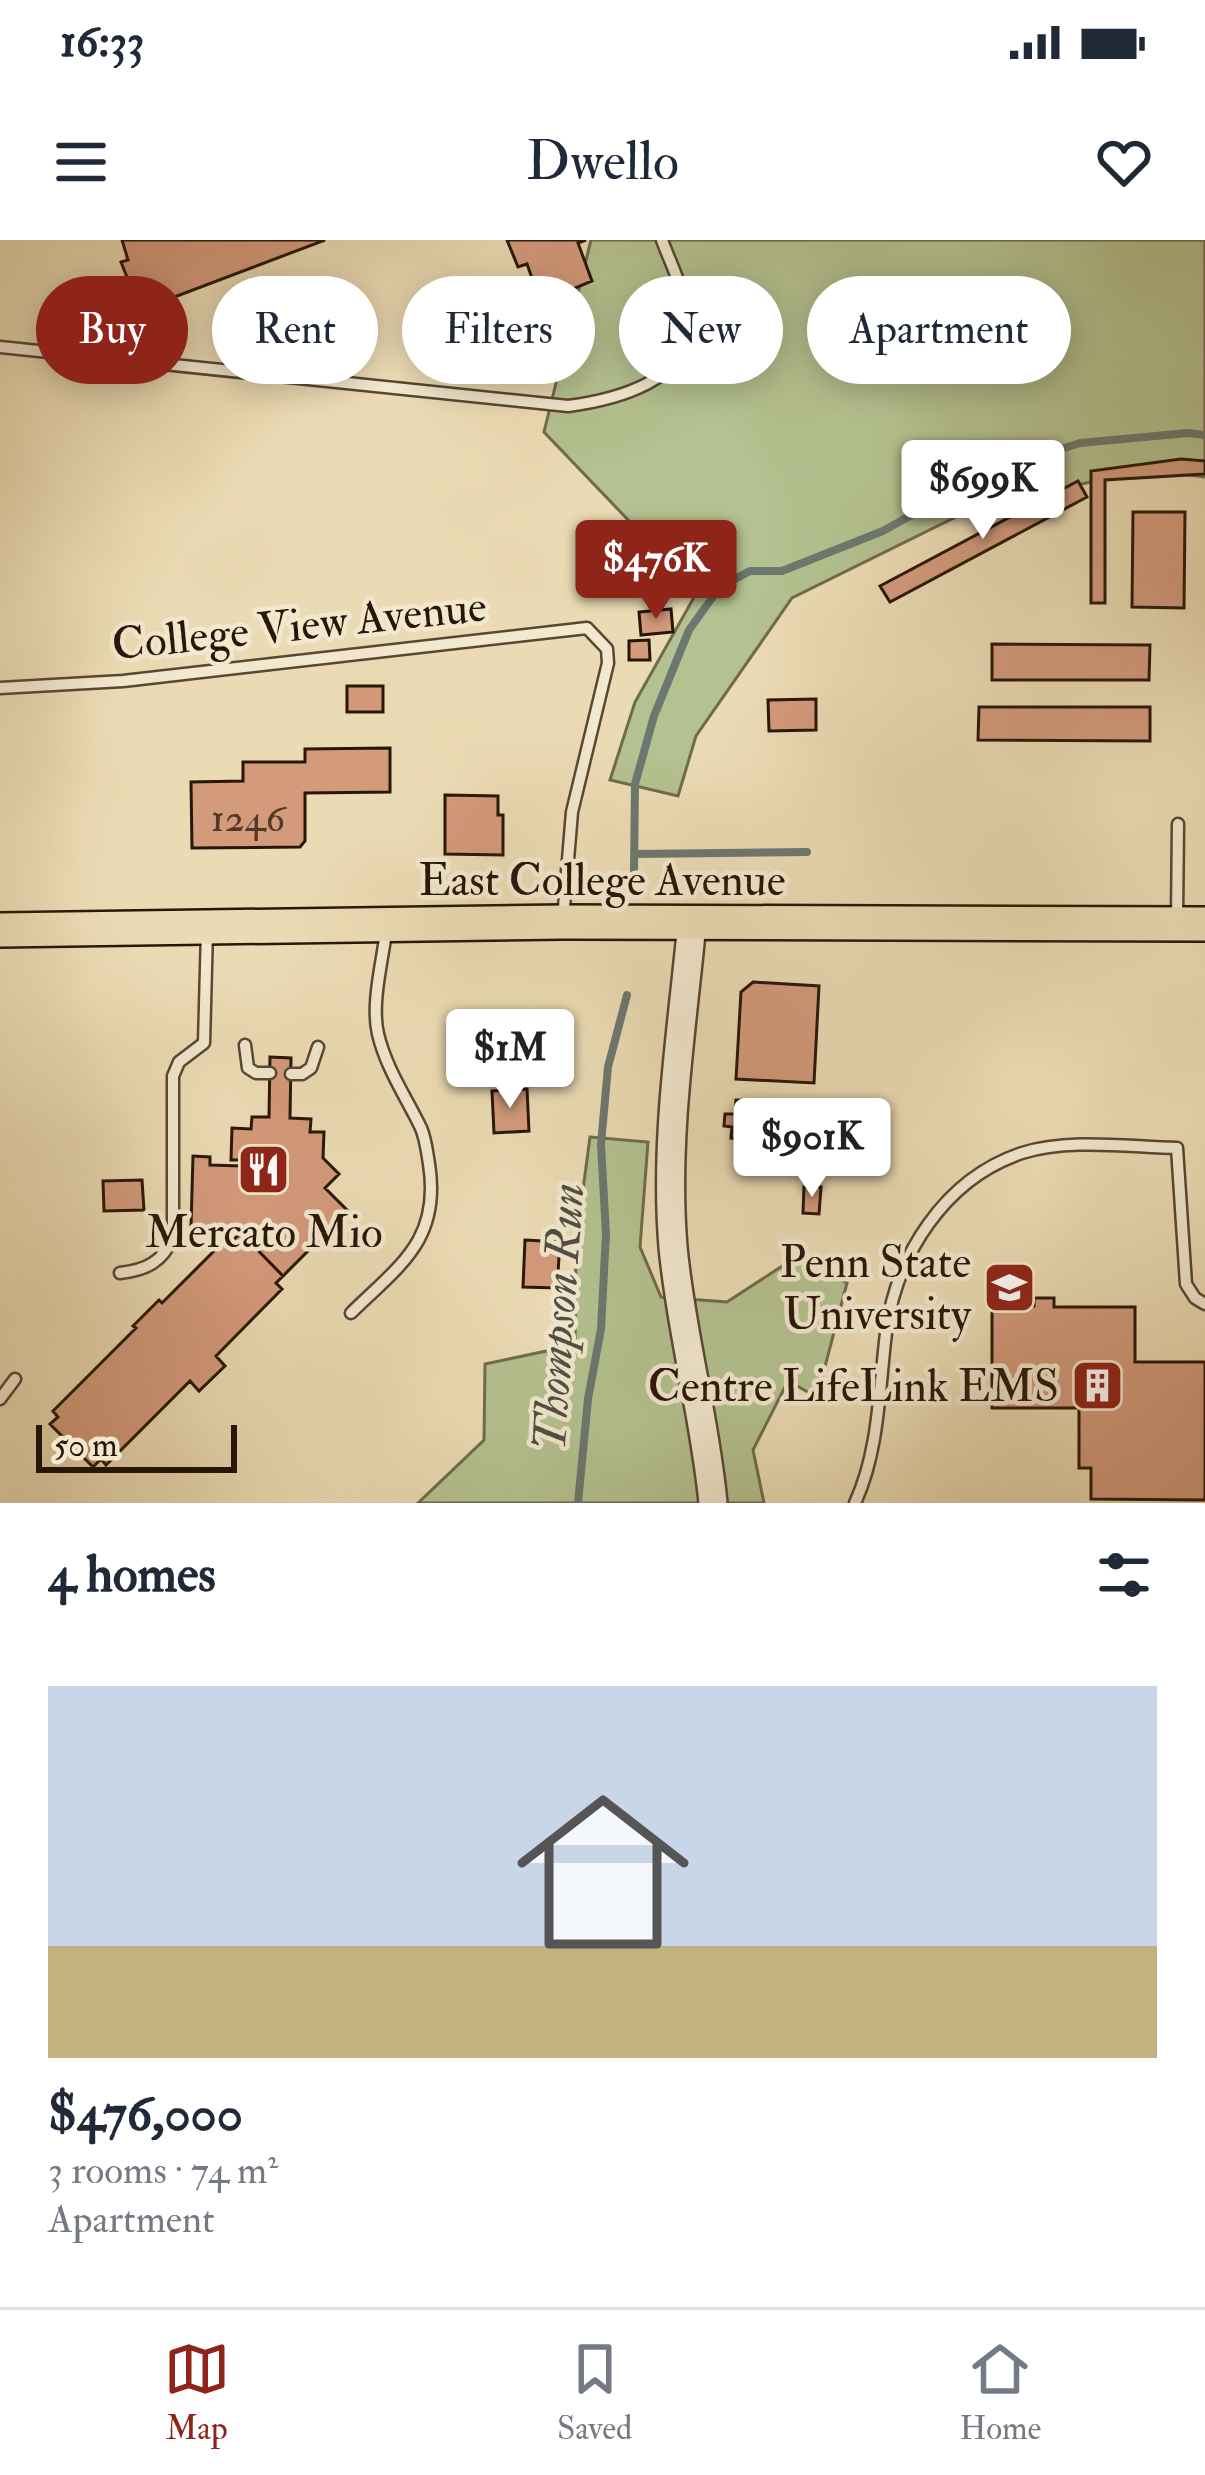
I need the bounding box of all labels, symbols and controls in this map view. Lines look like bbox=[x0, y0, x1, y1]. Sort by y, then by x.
text: 16:33 bbox=[60, 14, 144, 70]
text: Dwello bbox=[526, 128, 679, 196]
icon: menu bbox=[48, 129, 114, 195]
icon: heart bbox=[1091, 129, 1157, 195]
chip: Buy bbox=[36, 276, 188, 384]
chip: Rent bbox=[212, 276, 378, 384]
chip: Filters bbox=[402, 276, 595, 384]
chip: New bbox=[619, 276, 783, 384]
chip: Apartment bbox=[807, 276, 1071, 384]
pin: $699K bbox=[899, 440, 1067, 542]
text: $699K bbox=[929, 454, 1037, 503]
pin: $476K bbox=[572, 520, 740, 622]
text: $476K bbox=[602, 534, 710, 583]
street label: College View Avenue bbox=[109, 578, 489, 674]
house number: 1246 bbox=[211, 794, 288, 843]
street label: East College Avenue bbox=[418, 853, 786, 909]
pin: $1M bbox=[452, 1009, 568, 1111]
text: $1M bbox=[473, 1023, 547, 1072]
pin: $901K bbox=[728, 1098, 896, 1200]
text: $901K bbox=[761, 1112, 863, 1161]
restaurant icon: Mercato Mio bbox=[236, 1142, 292, 1198]
water label: Thompson Run bbox=[520, 1181, 598, 1453]
place label: Mercato Mio bbox=[145, 1205, 383, 1261]
place label: Penn State University bbox=[780, 1235, 972, 1343]
school or university icon: Penn State University bbox=[982, 1259, 1038, 1315]
building icon: Centre LifeLink EMS bbox=[1070, 1357, 1126, 1413]
place label: Centre LifeLink EMS bbox=[648, 1359, 1059, 1415]
scale bar bbox=[36, 1419, 237, 1472]
text: 50 m bbox=[54, 1425, 118, 1466]
icon: filters bbox=[1091, 1542, 1157, 1608]
text: 4 homes bbox=[48, 1543, 216, 1607]
icon: home bbox=[495, 1764, 711, 1980]
text: $476,000 bbox=[48, 2082, 243, 2146]
text: 3 rooms · 74 m² bbox=[48, 2146, 278, 2195]
text: Apartment bbox=[48, 2195, 215, 2244]
tab: Map bbox=[164, 2336, 230, 2449]
tab: Saved bbox=[557, 2336, 632, 2449]
tab: Home bbox=[960, 2336, 1041, 2449]

